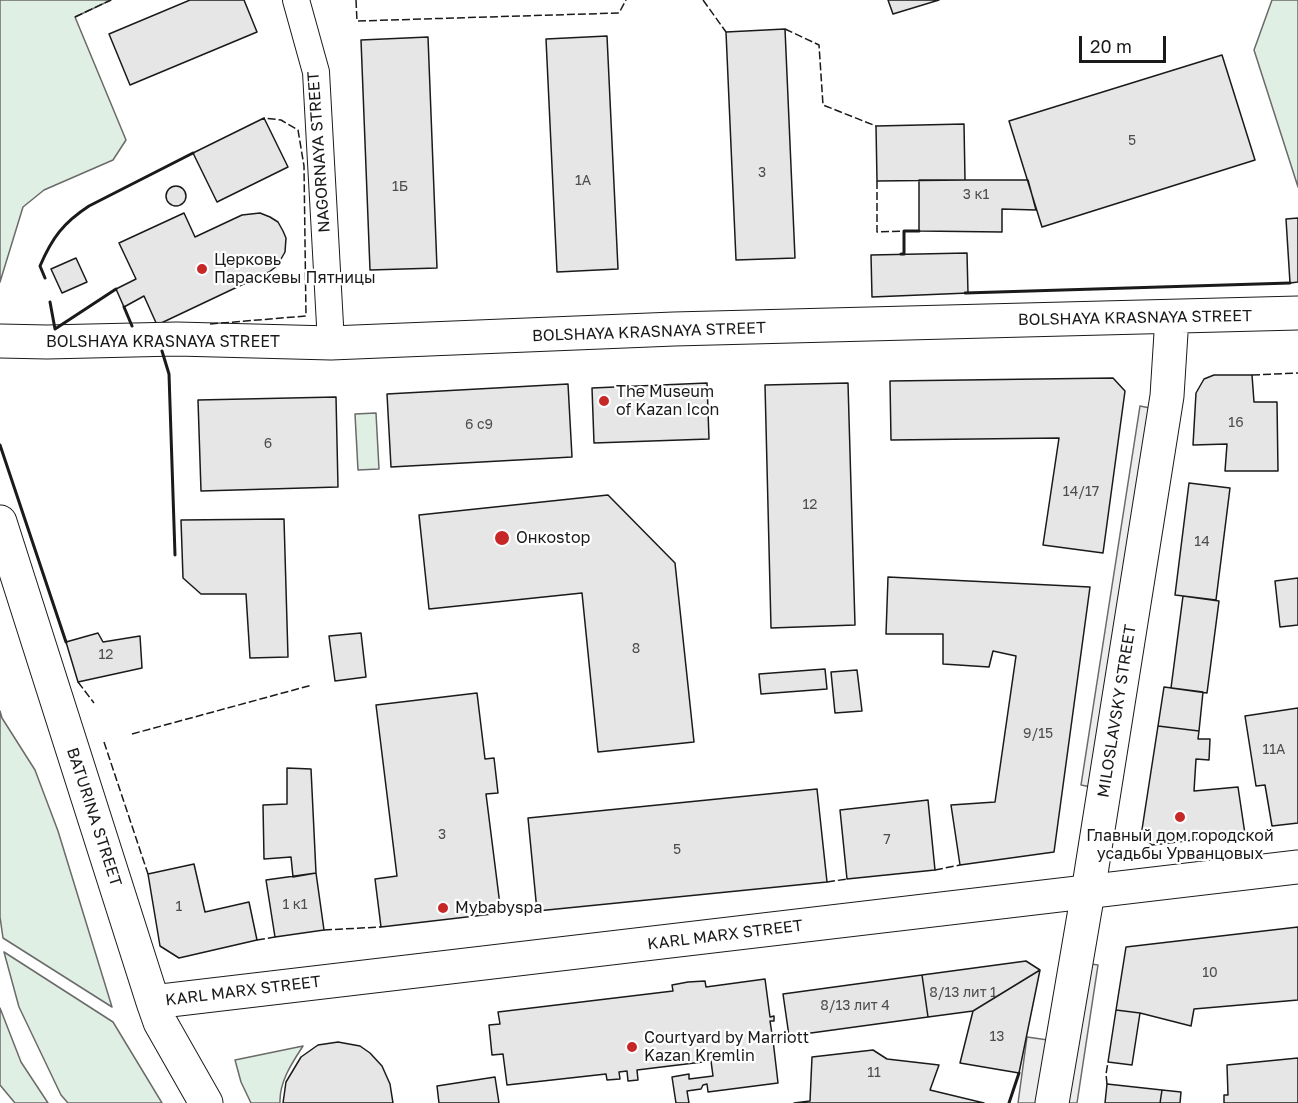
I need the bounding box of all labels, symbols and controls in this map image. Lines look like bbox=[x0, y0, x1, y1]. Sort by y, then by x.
scale bar bbox=[1082, 24, 1169, 62]
text: 20 m bbox=[1090, 35, 1132, 57]
street label: NAGORNAYA STREET bbox=[304, 71, 334, 233]
house number: 5 bbox=[1128, 133, 1136, 149]
house number: 3 bbox=[758, 165, 766, 181]
house number: 1А bbox=[575, 173, 591, 189]
house number: 1Б bbox=[392, 179, 408, 195]
house number: 3 к1 bbox=[963, 187, 989, 203]
place label: Церковь Параскевы Пятницы bbox=[214, 250, 376, 288]
marker: Церковь Параскевы Пятницы bbox=[195, 262, 209, 276]
street label: BOLSHAYA KRASNAYA STREET bbox=[1018, 306, 1252, 330]
street label: BOLSHAYA KRASNAYA STREET bbox=[532, 318, 766, 346]
street label: BOLSHAYA KRASNAYA STREET bbox=[46, 332, 280, 352]
place label: The Museum of Kazan Icon bbox=[616, 382, 719, 420]
marker: The Museum of Kazan Icon bbox=[597, 394, 611, 408]
house number: 16 bbox=[1228, 415, 1244, 431]
house number: 6 с9 bbox=[465, 417, 493, 433]
house number: 6 bbox=[264, 436, 272, 452]
house number: 14/17 bbox=[1063, 484, 1099, 500]
house number: 12 bbox=[803, 497, 817, 513]
place label: Онкоstop bbox=[516, 528, 590, 548]
marker: Онкоstop bbox=[493, 529, 511, 547]
house number: 14 bbox=[1194, 534, 1210, 550]
street label: MILOSLAVSKY STREET bbox=[1094, 623, 1140, 799]
house number: 8 bbox=[632, 641, 640, 657]
house number: 12 bbox=[99, 647, 113, 663]
house number: 9/15 bbox=[1023, 726, 1053, 742]
house number: 11А bbox=[1263, 742, 1285, 758]
street label: BATURINA STREET bbox=[63, 745, 125, 889]
marker: Главный дом городской усадьбы Урванцовых bbox=[1173, 810, 1187, 824]
place label: Главный дом городской усадьбы Урванцовых bbox=[1086, 826, 1274, 864]
house number: 3 bbox=[438, 827, 446, 843]
house number: 7 bbox=[883, 832, 891, 848]
house number: 5 bbox=[673, 842, 681, 858]
house number: 1 к1 bbox=[282, 897, 308, 913]
place label: Mybabyspa bbox=[455, 898, 542, 918]
house number: 1 bbox=[176, 899, 182, 915]
marker: Mybabyspa bbox=[436, 901, 450, 915]
street label: KARL MARX STREET bbox=[646, 916, 804, 954]
house number: 10 bbox=[1202, 965, 1218, 981]
street label: KARL MARX STREET bbox=[164, 972, 322, 1010]
house number: 8/13 лит 1 bbox=[929, 985, 997, 1001]
house number: 8/13 лит 4 bbox=[820, 998, 890, 1014]
place label: Courtyard by Marriott Kazan Kremlin bbox=[644, 1028, 809, 1066]
house number: 13 bbox=[990, 1029, 1004, 1045]
marker: Courtyard by Marriott Kazan Kremlin bbox=[625, 1040, 639, 1054]
house number: 11 bbox=[867, 1065, 881, 1081]

